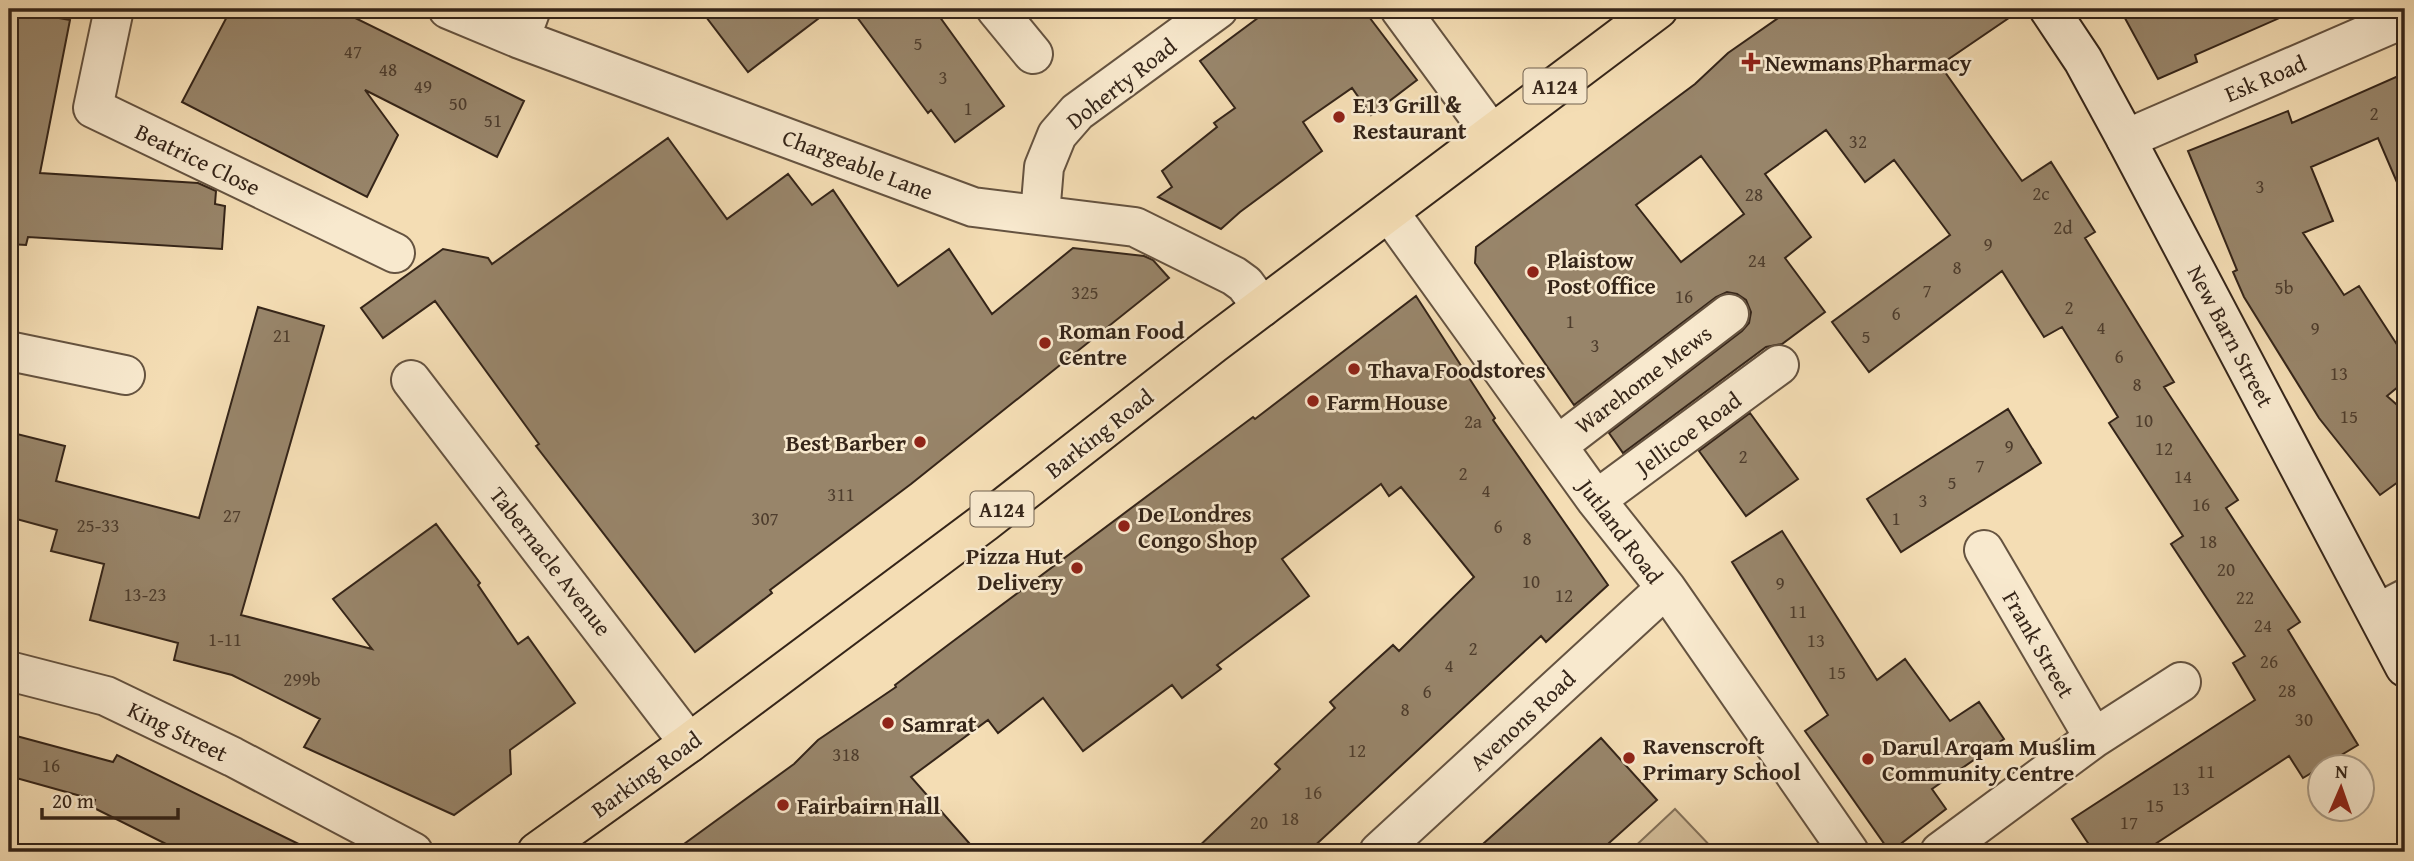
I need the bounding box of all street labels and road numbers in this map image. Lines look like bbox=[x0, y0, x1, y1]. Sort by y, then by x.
street label: Doherty Road bbox=[1059, 29, 1184, 137]
street label: Esk Road bbox=[2219, 46, 2312, 110]
road number: A124 bbox=[1524, 68, 1586, 104]
street label: Beatrice Close bbox=[130, 114, 266, 204]
street label: Chargeable Lane bbox=[778, 120, 938, 208]
street label: New Barn Street bbox=[2180, 259, 2282, 413]
street label: Warehome Mews bbox=[1568, 317, 1718, 441]
street label: Barking Road bbox=[1038, 380, 1161, 486]
street label: Jellicoe Road bbox=[1626, 383, 1748, 484]
street label: Jutland Road bbox=[1569, 469, 1672, 591]
street label: Tabernacle Avenue bbox=[482, 479, 620, 643]
road number: A124 bbox=[970, 491, 1034, 526]
street label: Frank Street bbox=[1995, 584, 2083, 704]
street label: Avenons Road bbox=[1462, 662, 1583, 778]
street label: King Street bbox=[122, 693, 234, 769]
street label: Barking Road bbox=[584, 722, 708, 825]

